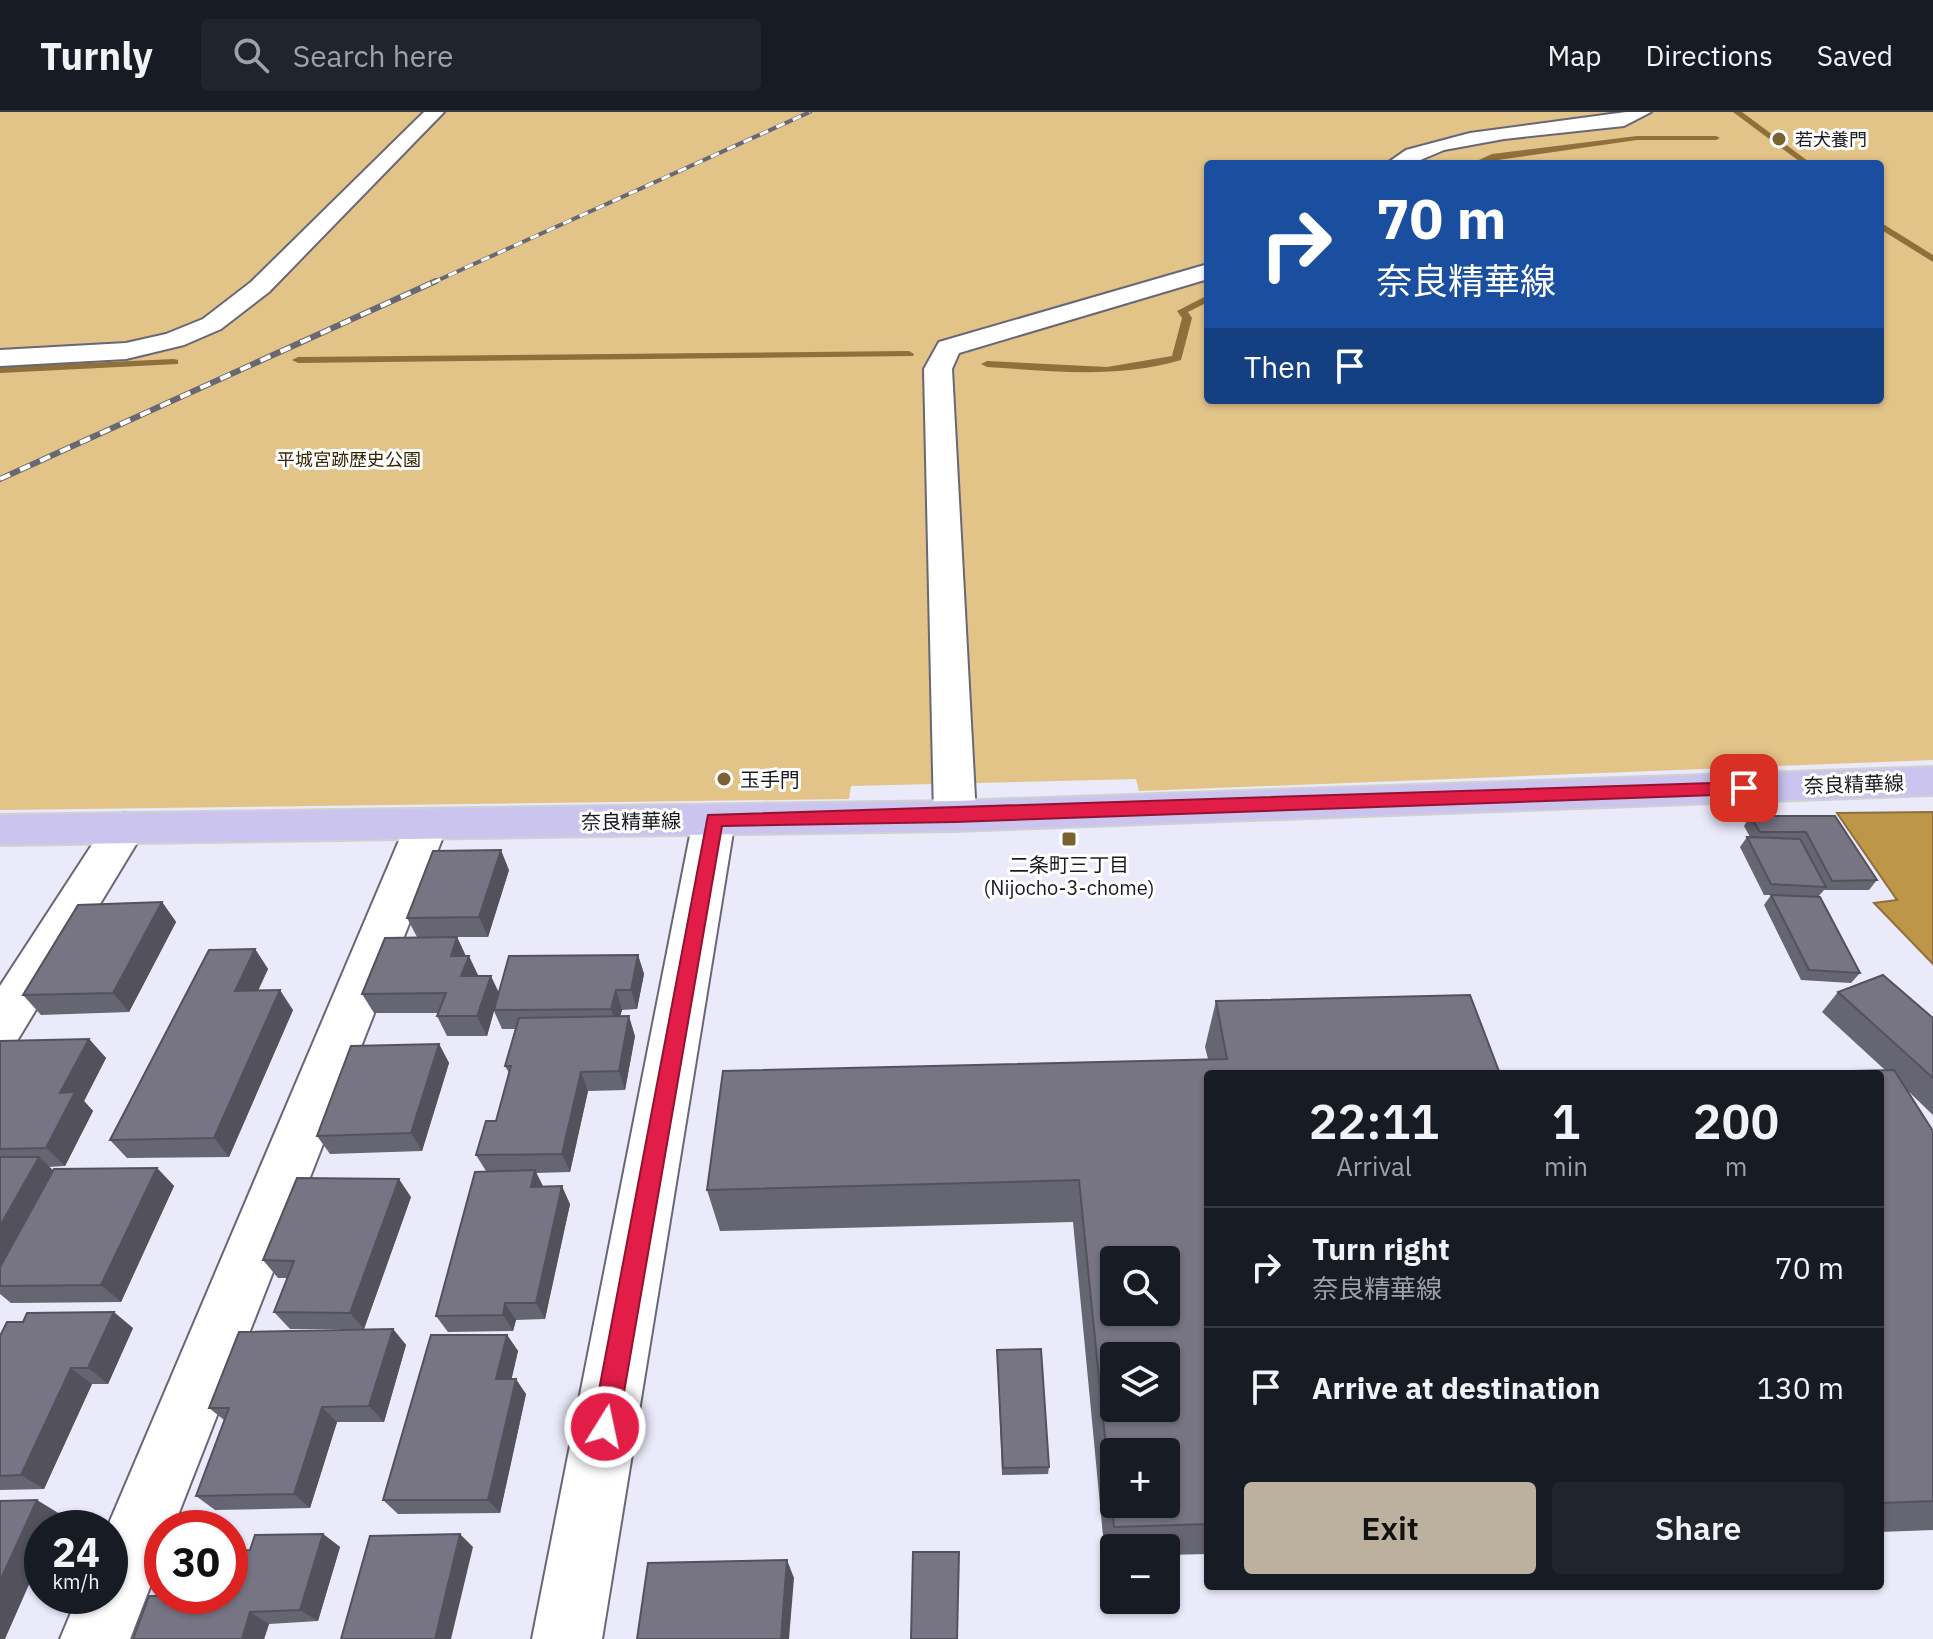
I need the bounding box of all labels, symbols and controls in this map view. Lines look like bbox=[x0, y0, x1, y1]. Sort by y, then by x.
search box bbox=[201, 19, 761, 91]
text: Turnly bbox=[40, 31, 153, 80]
icon: search bbox=[229, 33, 273, 77]
text: Search here bbox=[293, 36, 454, 75]
text: Map bbox=[1547, 37, 1601, 74]
text: Directions bbox=[1645, 37, 1773, 74]
text: Saved bbox=[1817, 37, 1893, 74]
place label: 若犬養門 bbox=[1795, 128, 1867, 151]
marker: 若犬養門 bbox=[1770, 130, 1788, 148]
text: 70 m bbox=[1376, 182, 1506, 254]
icon: right bbox=[1244, 192, 1348, 296]
text: 奈良精華線 bbox=[1376, 257, 1556, 304]
icon: arrive bbox=[1328, 344, 1372, 388]
text: Then bbox=[1244, 347, 1312, 386]
park label: 平城宮跡歴史公園 bbox=[277, 448, 421, 471]
pin bbox=[1710, 754, 1778, 822]
place label: 玉手門 bbox=[740, 766, 800, 793]
icon: arrive bbox=[1722, 766, 1766, 810]
street label: 奈良精華線 bbox=[1804, 769, 1904, 799]
marker: 玉手門 bbox=[715, 770, 733, 788]
street label: 奈良精華線 bbox=[581, 807, 681, 835]
marker: 二条町三丁目 (Nijocho-3-chome) bbox=[1060, 830, 1078, 848]
place label: 二条町三丁目 (Nijocho-3-chome) bbox=[984, 851, 1154, 901]
text: 22:11 bbox=[1309, 1090, 1439, 1152]
text: 1 bbox=[1552, 1090, 1580, 1152]
text: 200 bbox=[1693, 1090, 1779, 1152]
text: Arrival bbox=[1336, 1149, 1412, 1183]
text: min bbox=[1544, 1149, 1588, 1183]
text: m bbox=[1725, 1149, 1747, 1183]
text: Turn right bbox=[1312, 1229, 1450, 1268]
icon: right bbox=[1244, 1245, 1288, 1289]
map controls bbox=[1100, 1246, 1180, 1614]
button: search bbox=[1100, 1246, 1180, 1326]
text: 70 m bbox=[1775, 1248, 1844, 1287]
text: 奈良精華線 bbox=[1312, 1271, 1442, 1305]
button: layers bbox=[1100, 1342, 1180, 1422]
icon: arrive bbox=[1244, 1365, 1288, 1409]
text: Arrive at destination bbox=[1312, 1368, 1600, 1407]
text: 130 m bbox=[1757, 1368, 1844, 1407]
position arrow bbox=[563, 1385, 647, 1469]
button: + bbox=[1100, 1438, 1180, 1518]
button: Exit bbox=[1244, 1482, 1536, 1574]
button: Share bbox=[1552, 1482, 1844, 1574]
speed limit sign: 30 bbox=[144, 1510, 248, 1614]
text: 24 bbox=[52, 1526, 100, 1578]
button: − bbox=[1100, 1534, 1180, 1614]
text: km/h bbox=[52, 1568, 100, 1595]

